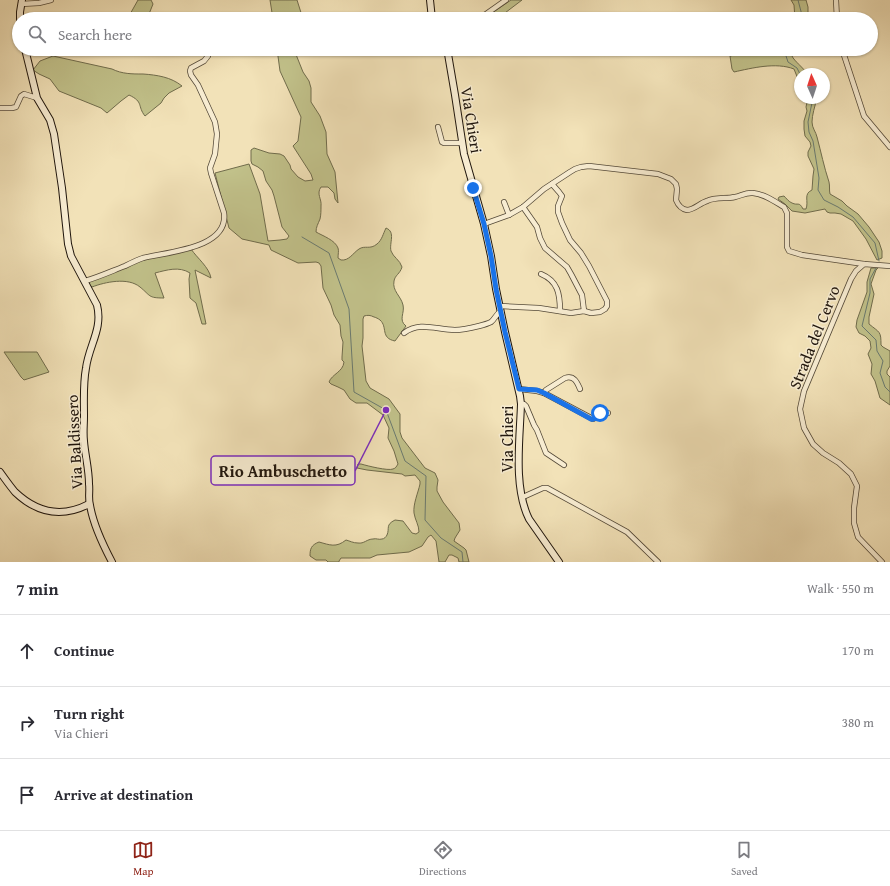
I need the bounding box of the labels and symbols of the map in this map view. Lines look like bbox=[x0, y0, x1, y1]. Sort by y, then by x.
north arrow bbox=[794, 68, 830, 104]
street label: Via Chieri bbox=[455, 85, 489, 155]
route end bbox=[464, 179, 482, 197]
street label: Strada del Cervo bbox=[782, 282, 846, 392]
street label: Via Baldissero bbox=[60, 394, 88, 490]
route start bbox=[591, 404, 609, 422]
street label: Via Chieri bbox=[495, 405, 519, 472]
callout: Rio Ambuschetto bbox=[211, 456, 355, 485]
text: Rio Ambuschetto bbox=[219, 458, 347, 483]

